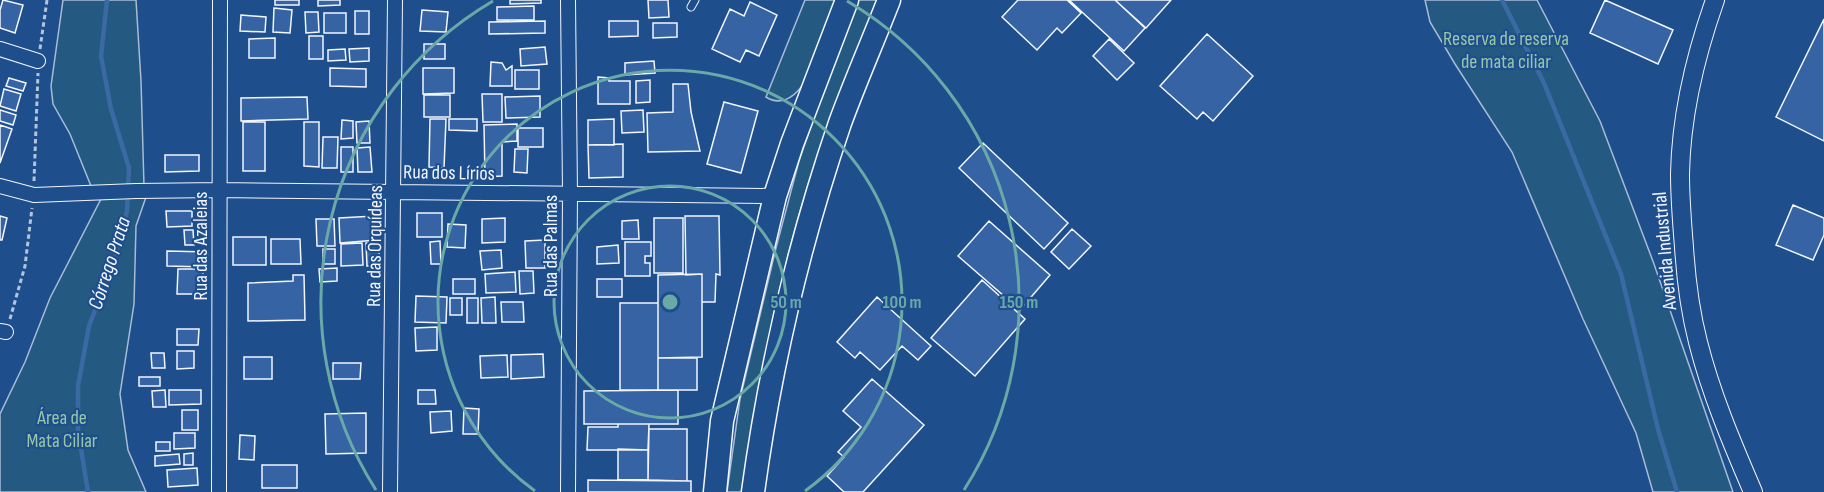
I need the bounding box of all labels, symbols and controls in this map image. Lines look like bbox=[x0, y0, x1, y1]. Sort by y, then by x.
park label: Reserva de reserva de mata ciliar bbox=[1443, 27, 1569, 74]
street label: Rua dos Lírios bbox=[403, 160, 495, 186]
street label: Rua das Orquídeas bbox=[362, 185, 388, 307]
street label: Avenida Industrial bbox=[1648, 191, 1682, 312]
street label: Rua das Azaleias bbox=[189, 192, 213, 300]
street label: Rua das Palmas bbox=[539, 195, 563, 297]
water label: Córrego Prata bbox=[83, 213, 136, 313]
centre of rings bbox=[660, 292, 680, 312]
text: 50 m bbox=[770, 292, 802, 313]
text: 100 m bbox=[883, 292, 922, 313]
text: 150 m bbox=[1000, 292, 1038, 313]
park label: Área de Mata Ciliar bbox=[26, 406, 98, 453]

